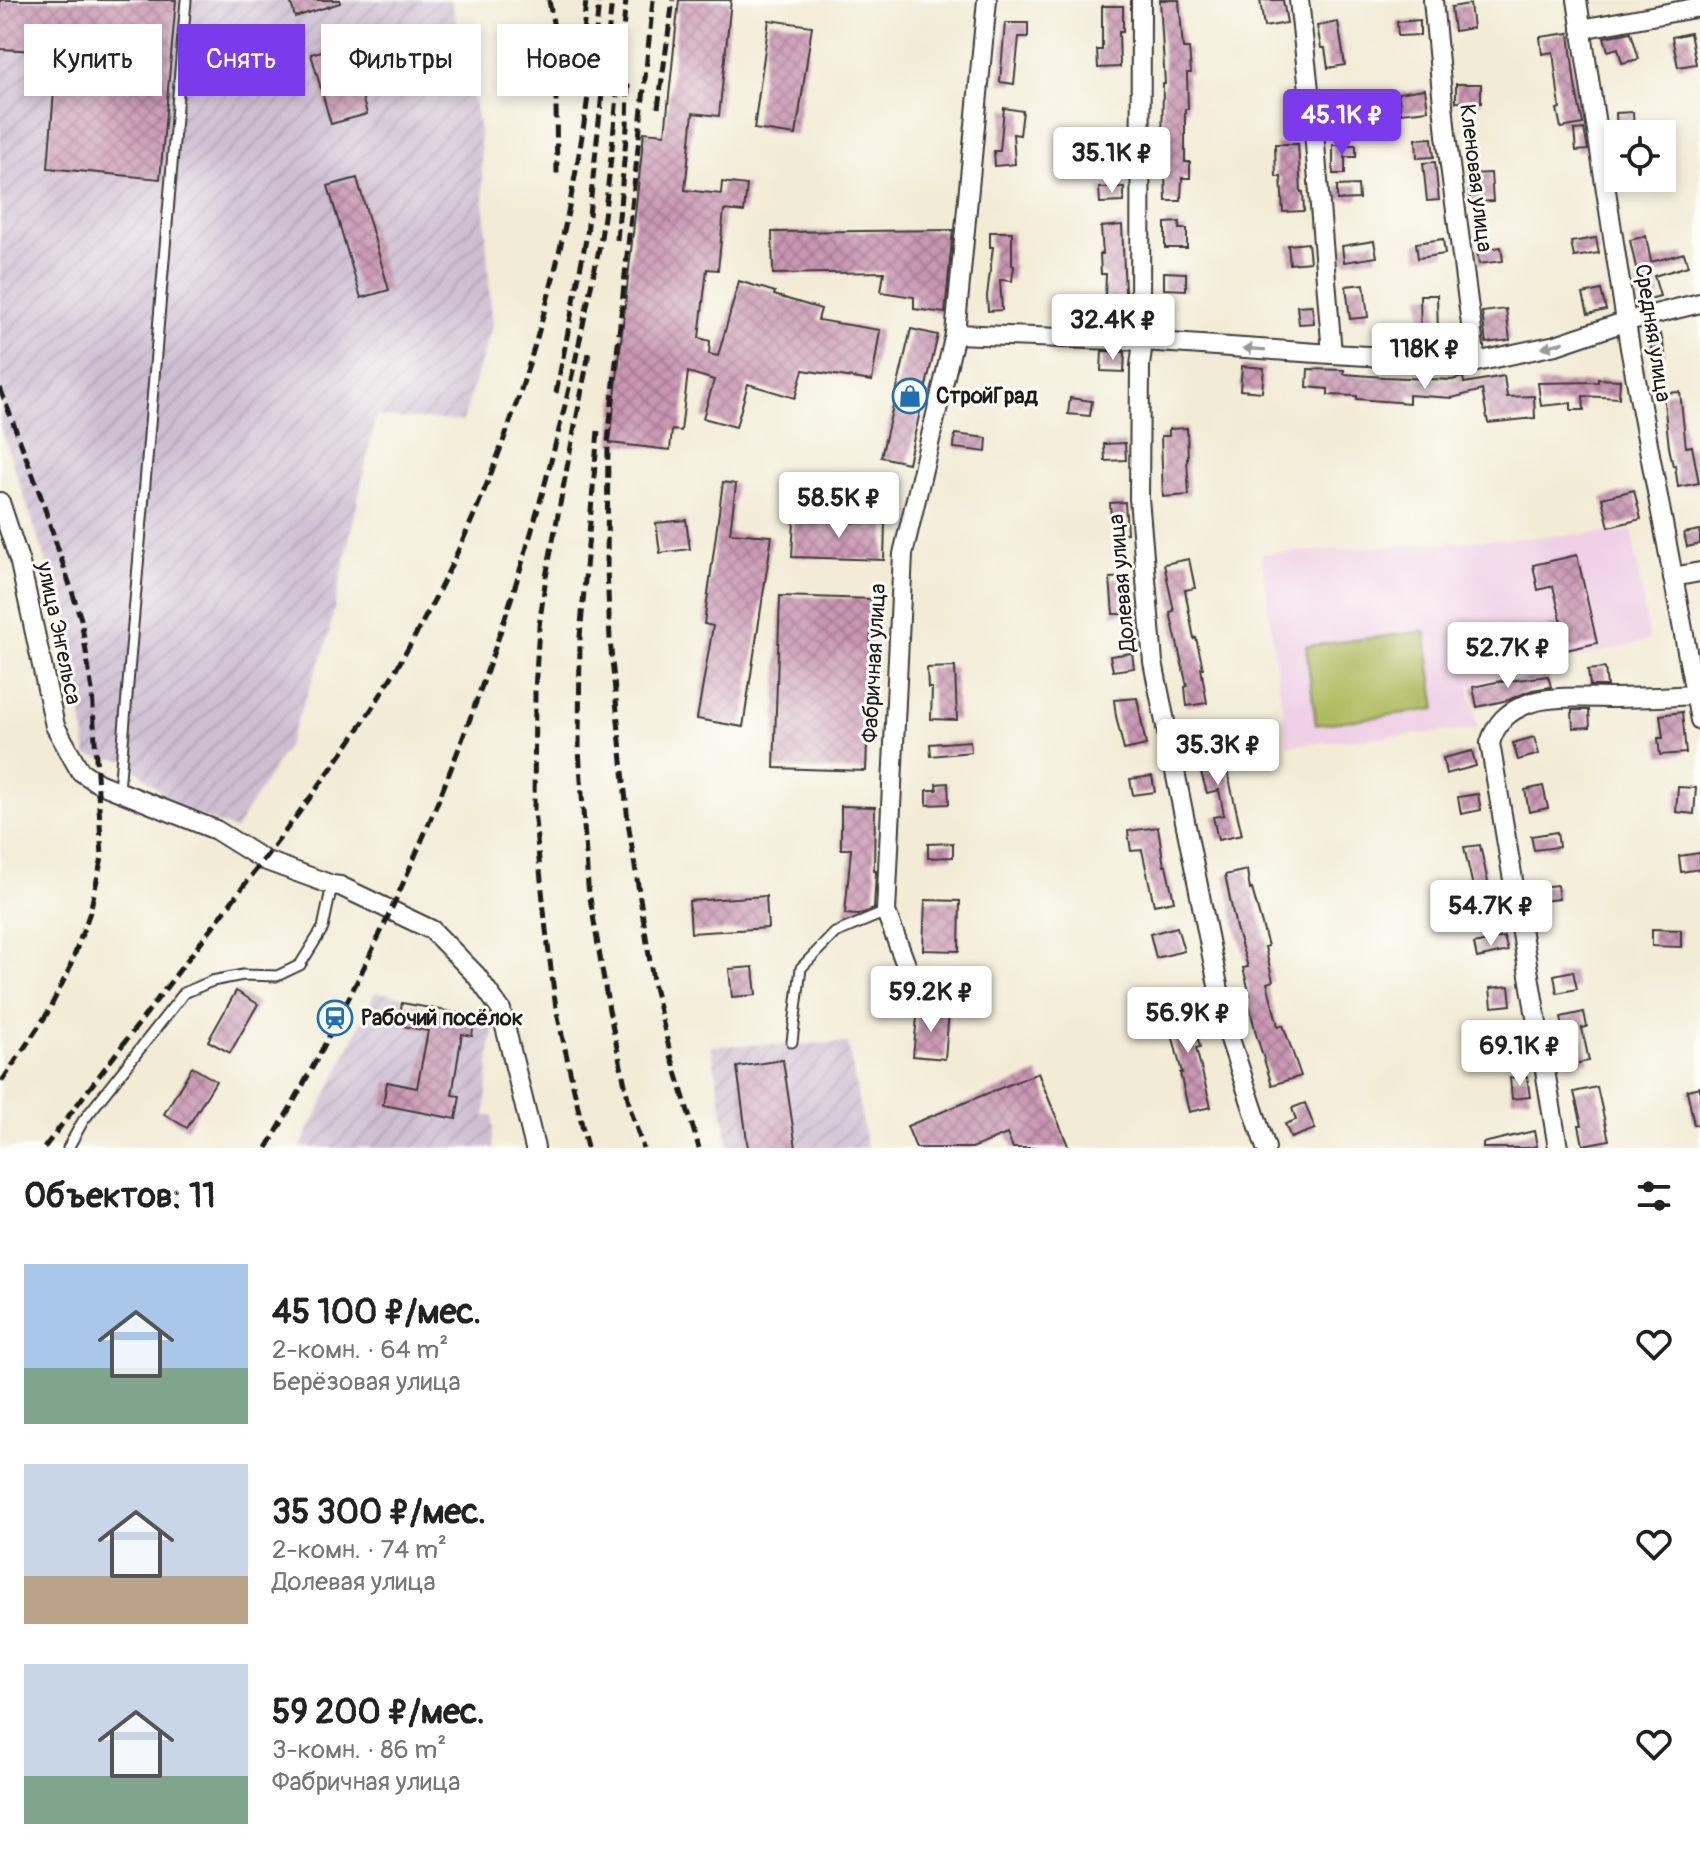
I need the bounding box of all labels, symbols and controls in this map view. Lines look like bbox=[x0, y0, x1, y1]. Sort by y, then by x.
chip: Купить bbox=[24, 24, 162, 96]
chip: Снять bbox=[178, 24, 305, 96]
chip: Фильтры bbox=[321, 24, 481, 96]
chip: Новое bbox=[497, 24, 628, 96]
pin: 45.1K ₽ bbox=[1268, 89, 1416, 157]
text: 45.1K ₽ bbox=[1301, 99, 1383, 131]
street label: Кленовая улица bbox=[1453, 102, 1499, 254]
map controls bbox=[1604, 120, 1676, 192]
button: locate bbox=[1604, 120, 1676, 192]
pin: 35.1K ₽ bbox=[1038, 127, 1186, 195]
text: 35.1K ₽ bbox=[1071, 137, 1153, 169]
street label: Средняя улица bbox=[1628, 262, 1678, 404]
pin: 32.4K ₽ bbox=[1039, 294, 1187, 362]
text: 32.4K ₽ bbox=[1070, 304, 1156, 336]
pin: 118K ₽ bbox=[1360, 323, 1490, 391]
text: 118K ₽ bbox=[1390, 333, 1460, 365]
one-way arrow bbox=[1540, 339, 1565, 351]
one-way arrow bbox=[1241, 342, 1266, 355]
shop icon: СтройГрад bbox=[891, 377, 929, 415]
place label: СтройГрад bbox=[936, 382, 1039, 410]
pin: 58.5K ₽ bbox=[765, 472, 913, 540]
text: 58.5K ₽ bbox=[797, 482, 881, 514]
street label: Долевая улица bbox=[1102, 513, 1142, 654]
street label: улица Энгельса bbox=[30, 558, 88, 707]
street label: Фабричная улица bbox=[856, 583, 892, 743]
pin: 52.7K ₽ bbox=[1434, 622, 1582, 690]
text: 52.7K ₽ bbox=[1466, 632, 1551, 664]
pin: 35.3K ₽ bbox=[1144, 719, 1292, 787]
text: 35.3K ₽ bbox=[1175, 729, 1261, 761]
pin: 54.7K ₽ bbox=[1417, 880, 1565, 948]
text: 54.7K ₽ bbox=[1448, 890, 1534, 922]
pin: 59.2K ₽ bbox=[857, 966, 1005, 1034]
text: 59.2K ₽ bbox=[889, 976, 973, 1008]
pin: 56.9K ₽ bbox=[1114, 987, 1262, 1055]
text: 56.9K ₽ bbox=[1145, 997, 1231, 1029]
station icon: Рабочий посёлок bbox=[316, 999, 354, 1037]
place label: Рабочий посёлок bbox=[361, 1004, 523, 1032]
pin: 69.1K ₽ bbox=[1446, 1020, 1594, 1088]
text: 69.1K ₽ bbox=[1479, 1030, 1561, 1062]
icon: filters bbox=[1632, 1174, 1676, 1218]
text: Объектов: 11 bbox=[24, 1175, 216, 1218]
text: 45 100 ₽/мес. bbox=[272, 1291, 481, 1334]
icon: home bbox=[88, 1296, 184, 1392]
icon: heart bbox=[1632, 1322, 1676, 1366]
text: 2-комн. · 64 m² bbox=[272, 1334, 448, 1366]
text: Берёзовая улица bbox=[272, 1366, 461, 1398]
text: 35 300 ₽/мес. bbox=[272, 1491, 486, 1534]
icon: home bbox=[88, 1496, 184, 1592]
icon: heart bbox=[1632, 1522, 1676, 1566]
text: 2-комн. · 74 m² bbox=[272, 1534, 447, 1566]
text: Долевая улица bbox=[272, 1566, 436, 1598]
text: 59 200 ₽/мес. bbox=[272, 1691, 485, 1734]
icon: home bbox=[88, 1696, 184, 1792]
icon: heart bbox=[1632, 1722, 1676, 1766]
text: 3-комн. · 86 m² bbox=[272, 1734, 446, 1766]
text: Фабричная улица bbox=[272, 1766, 460, 1798]

